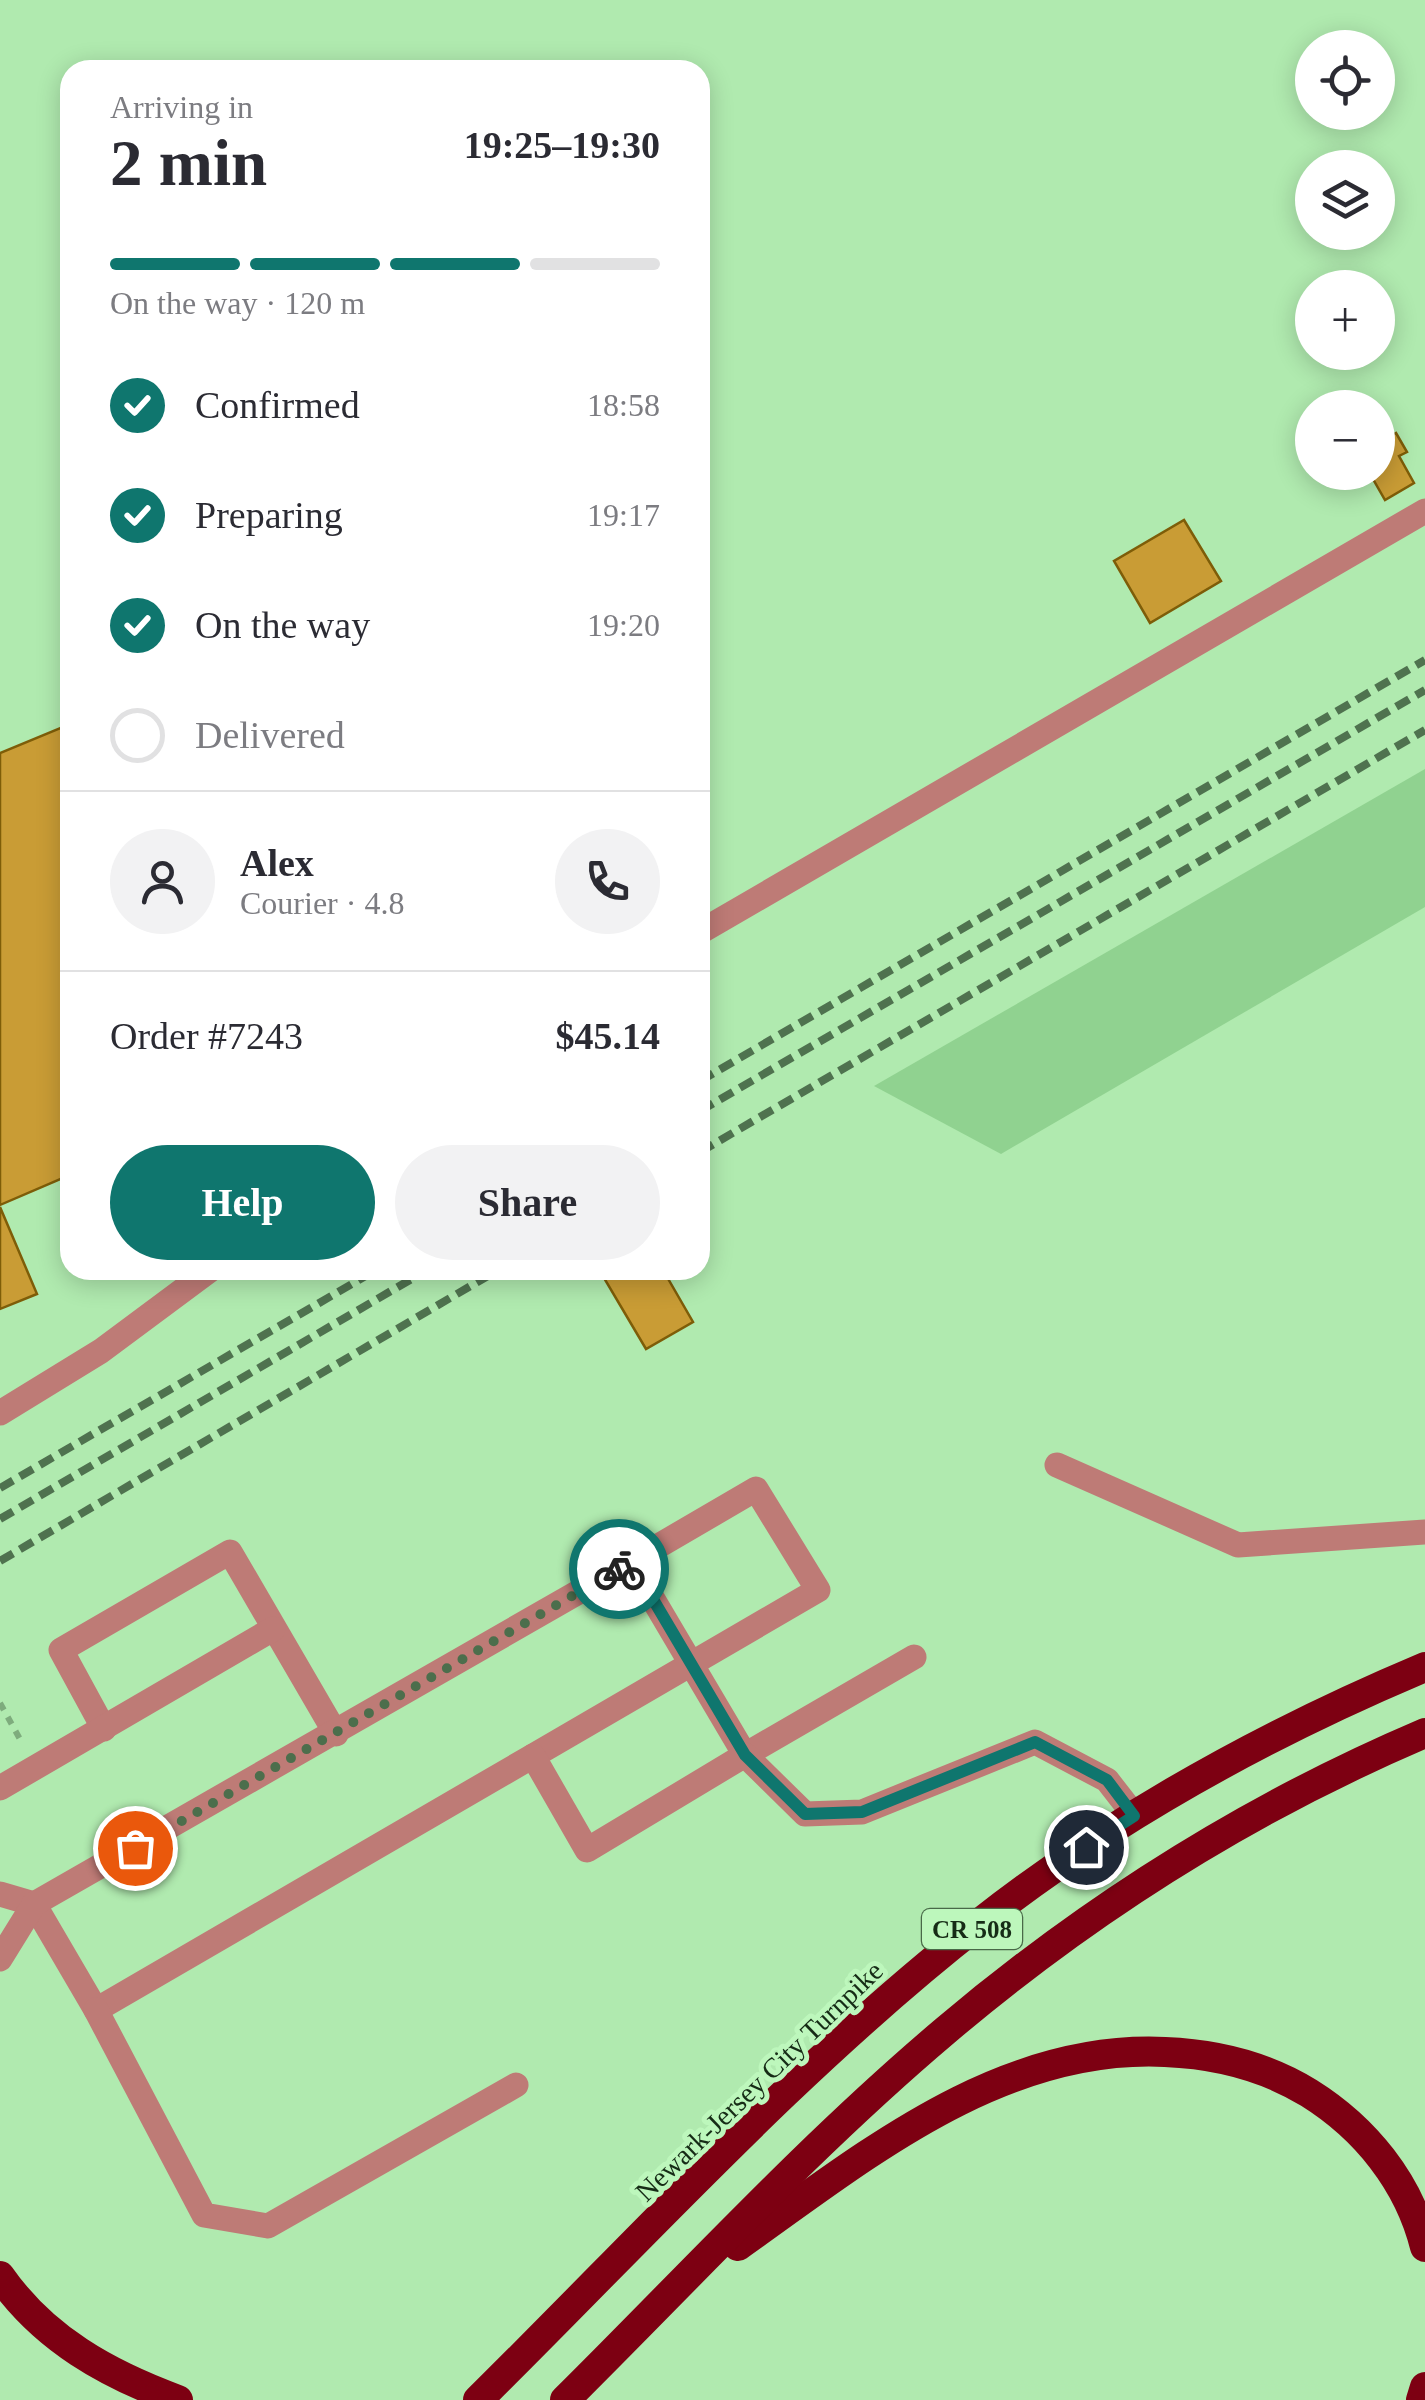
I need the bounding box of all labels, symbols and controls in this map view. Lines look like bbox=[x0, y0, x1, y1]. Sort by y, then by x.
map controls bbox=[1295, 30, 1395, 490]
button: locate bbox=[1295, 30, 1395, 130]
text: Arriving in bbox=[110, 89, 253, 125]
text: 19:25–19:30 bbox=[464, 124, 660, 166]
text: 2 min bbox=[110, 127, 267, 199]
button: layers bbox=[1295, 150, 1395, 250]
button: + bbox=[1295, 270, 1395, 370]
text: On the way · 120 m bbox=[110, 285, 365, 321]
icon: check bbox=[110, 378, 165, 433]
text: Confirmed bbox=[195, 384, 360, 426]
text: 18:58 bbox=[587, 387, 660, 423]
button: − bbox=[1295, 390, 1395, 490]
icon: check bbox=[110, 488, 165, 543]
text: Preparing bbox=[195, 494, 343, 536]
text: 19:17 bbox=[587, 497, 660, 533]
icon: check bbox=[110, 598, 165, 653]
text: On the way bbox=[195, 604, 370, 646]
text: 19:20 bbox=[587, 607, 660, 643]
text: Delivered bbox=[195, 714, 345, 756]
button: person bbox=[110, 829, 215, 934]
button: phone bbox=[555, 829, 660, 934]
text: Alex bbox=[240, 842, 314, 884]
text: Courier · 4.8 bbox=[240, 885, 404, 921]
text: Order #7243 bbox=[110, 1015, 303, 1057]
text: $45.14 bbox=[556, 1015, 660, 1057]
button: Help bbox=[110, 1145, 375, 1260]
button: Share bbox=[395, 1145, 660, 1260]
courier bbox=[569, 1519, 669, 1619]
icon: bike bbox=[592, 1542, 647, 1597]
pin bbox=[1044, 1805, 1129, 1890]
pin bbox=[93, 1806, 178, 1891]
icon: home bbox=[1059, 1820, 1114, 1875]
icon: bag bbox=[108, 1821, 163, 1876]
road number: CR 508 bbox=[922, 1909, 1022, 1949]
street label: Newark-Jersey City Turnpike bbox=[629, 1955, 889, 2207]

